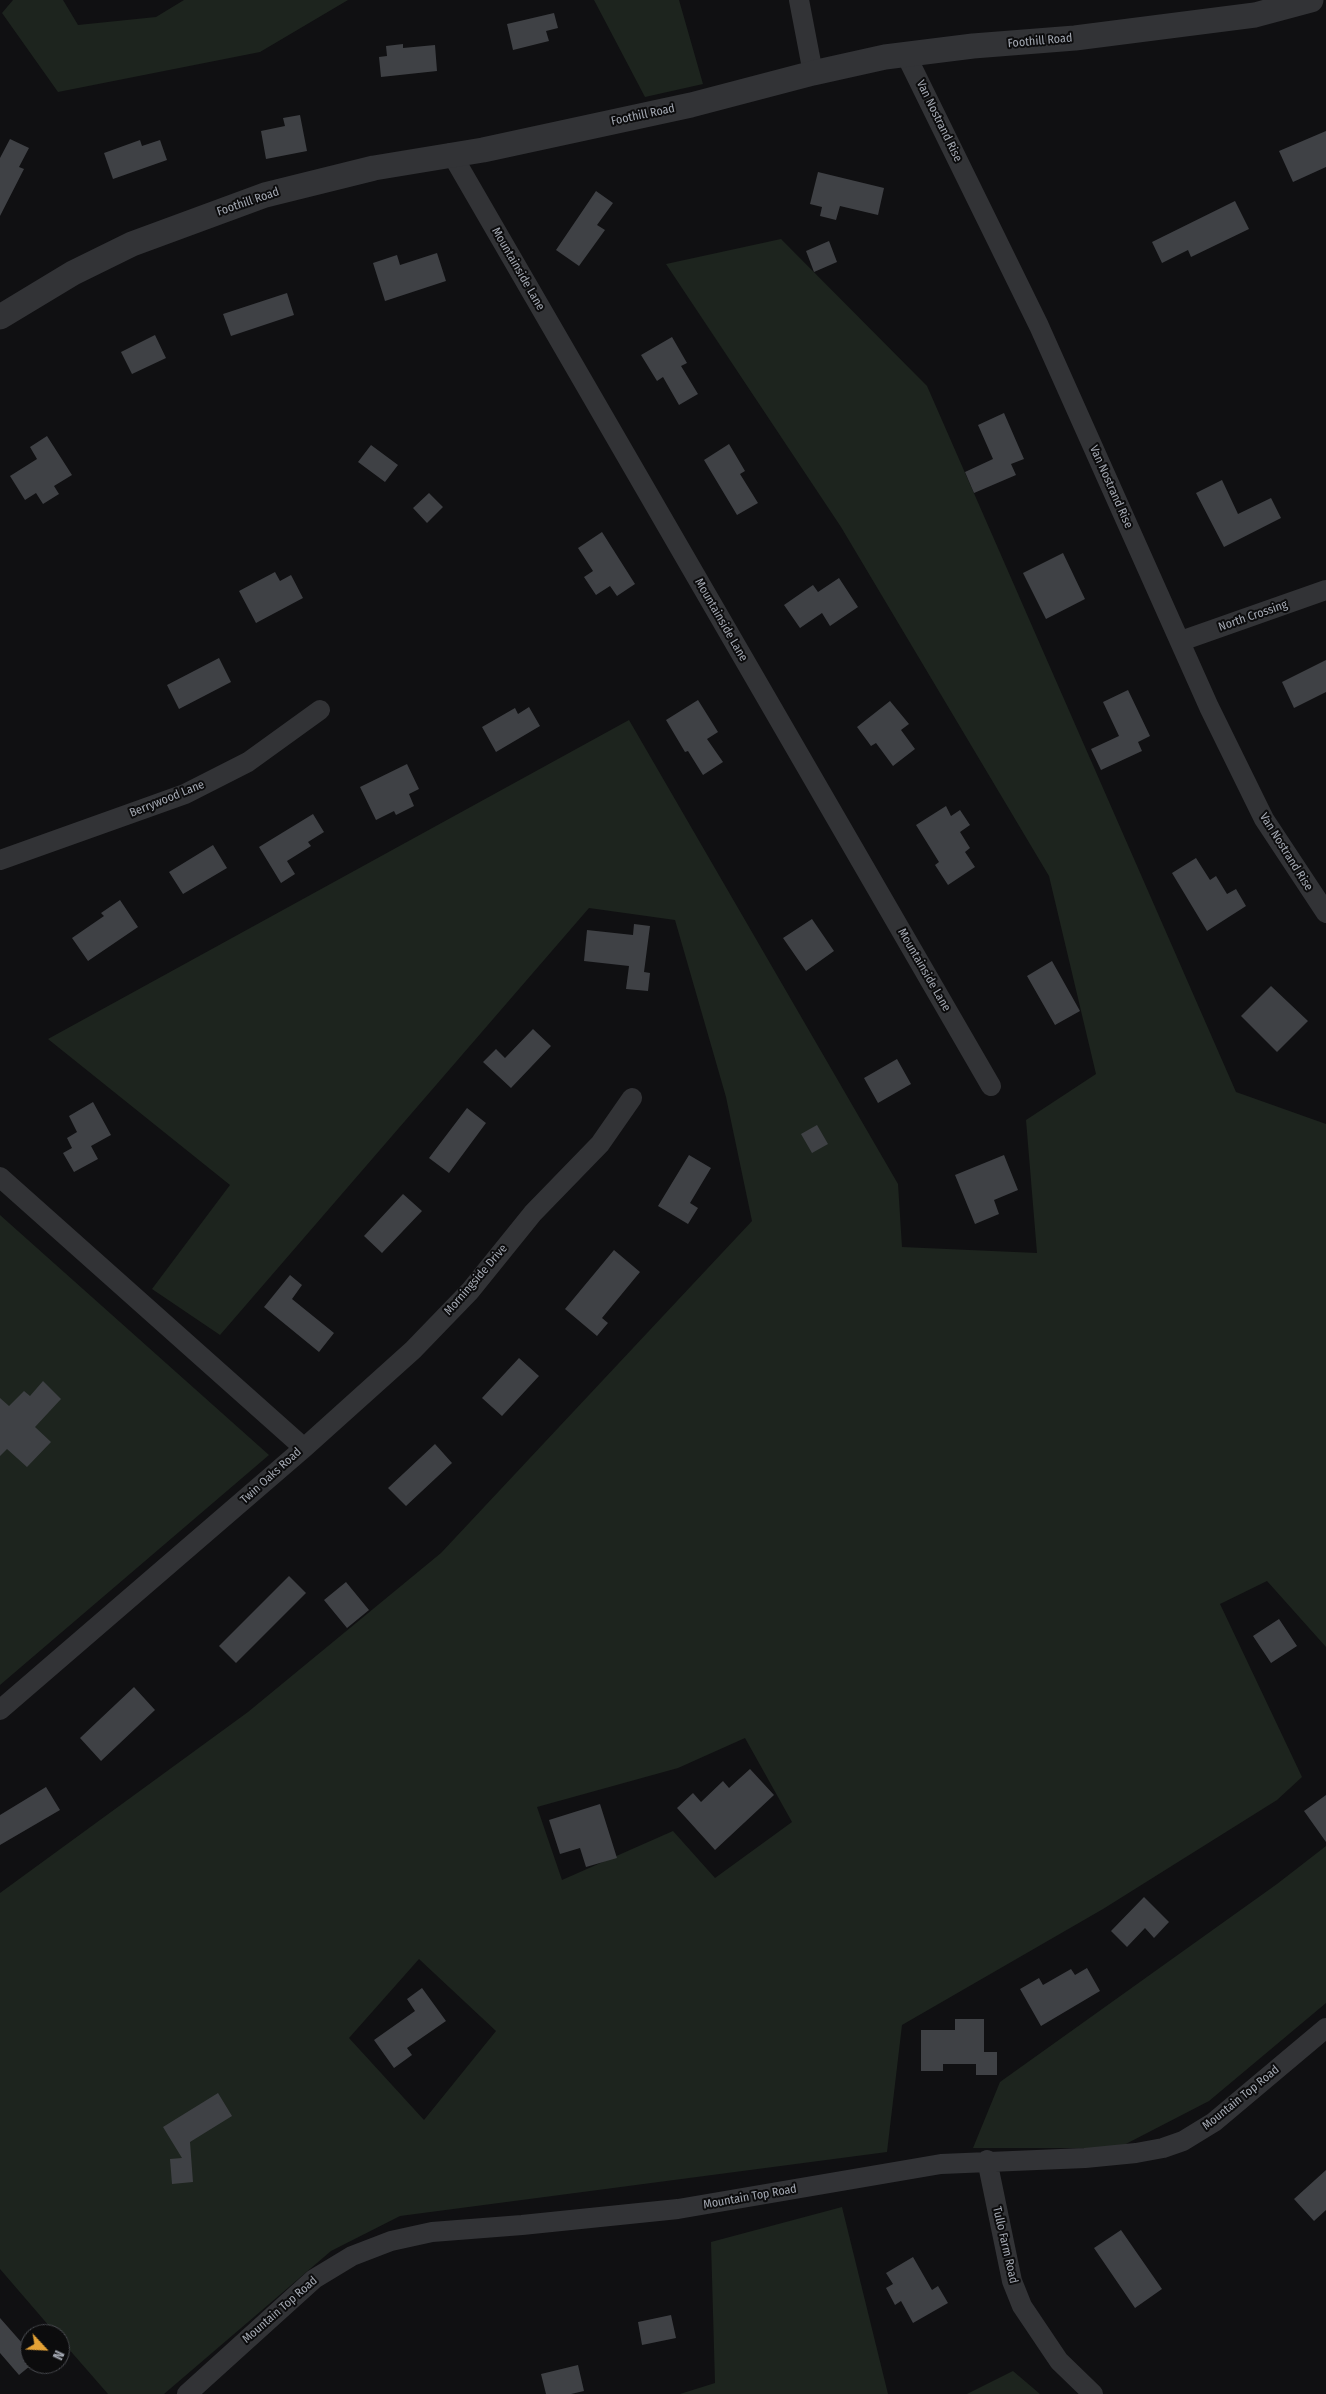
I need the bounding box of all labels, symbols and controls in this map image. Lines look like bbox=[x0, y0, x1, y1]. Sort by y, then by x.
street label: Foothill Road bbox=[1007, 31, 1073, 51]
street label: Van Nostrand Rise bbox=[913, 78, 965, 164]
street label: Foothill Road bbox=[610, 101, 676, 129]
street label: Foothill Road bbox=[215, 185, 281, 219]
street label: Mountainside Lane bbox=[488, 225, 548, 313]
street label: Van Nostrand Rise bbox=[1086, 443, 1136, 531]
street label: Mountainside Lane bbox=[691, 576, 751, 664]
street label: North Crossing bbox=[1217, 597, 1289, 635]
street label: Berrywood Lane bbox=[128, 777, 206, 821]
street label: Van Nostrand Rise bbox=[1256, 810, 1316, 894]
street label: Mountainside Lane bbox=[894, 926, 954, 1014]
street label: Morningside Drive bbox=[441, 1242, 511, 1318]
street label: Twin Oaks Road bbox=[238, 1445, 304, 1507]
street label: Mountain Top Road bbox=[1200, 2063, 1282, 2133]
street label: Mountain Top Road bbox=[702, 2182, 798, 2212]
street label: Tullo Farm Road bbox=[989, 2205, 1021, 2285]
street label: Mountain Top Road bbox=[240, 2274, 320, 2346]
north arrow bbox=[20, 2324, 70, 2374]
text: N bbox=[49, 2348, 68, 2363]

